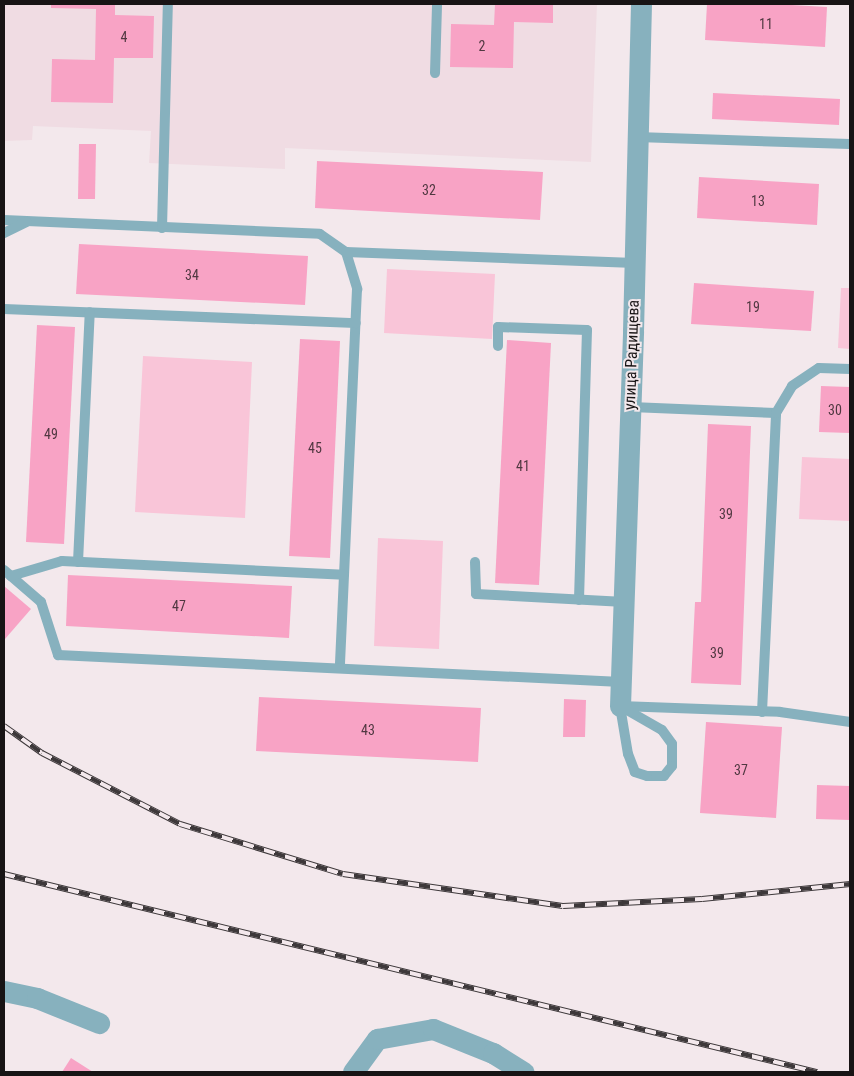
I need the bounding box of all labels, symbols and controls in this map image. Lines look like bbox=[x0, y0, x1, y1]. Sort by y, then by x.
house number: 11 bbox=[759, 16, 773, 32]
house number: 4 bbox=[121, 29, 127, 45]
house number: 2 bbox=[479, 38, 485, 54]
house number: 32 bbox=[422, 182, 436, 198]
house number: 13 bbox=[751, 193, 765, 209]
house number: 34 bbox=[185, 267, 199, 283]
street label: улица Радищева bbox=[620, 299, 644, 411]
house number: 19 bbox=[746, 299, 760, 315]
house number: 30 bbox=[828, 402, 842, 418]
house number: 49 bbox=[44, 426, 58, 442]
house number: 45 bbox=[308, 440, 322, 456]
house number: 41 bbox=[516, 458, 530, 474]
house number: 39 bbox=[719, 506, 733, 522]
house number: 47 bbox=[172, 598, 186, 614]
house number: 39 bbox=[710, 645, 724, 661]
house number: 43 bbox=[361, 722, 375, 738]
house number: 37 bbox=[734, 762, 748, 778]

